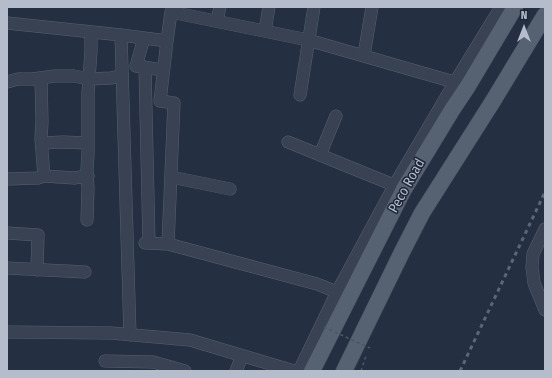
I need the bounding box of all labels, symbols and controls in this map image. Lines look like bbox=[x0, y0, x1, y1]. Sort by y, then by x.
north arrow bbox=[504, 8, 544, 48]
text: N bbox=[521, 9, 527, 22]
street label: Peco Road bbox=[385, 156, 429, 216]

